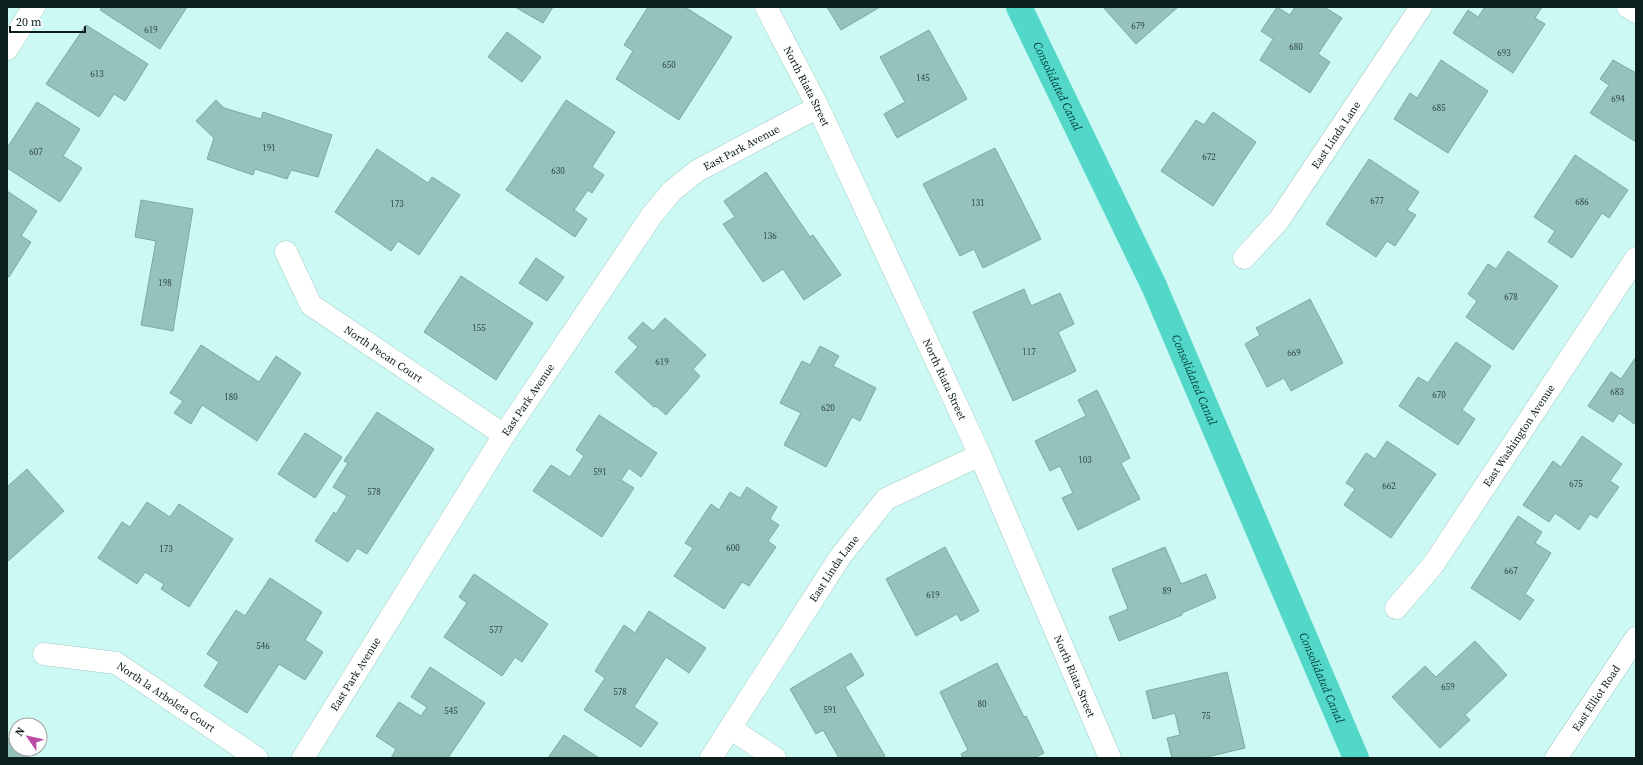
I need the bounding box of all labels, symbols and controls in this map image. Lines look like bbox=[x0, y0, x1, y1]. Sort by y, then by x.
scale bar bbox=[10, 8, 85, 34]
text: 20 m bbox=[16, 14, 42, 30]
house number: 679 bbox=[1131, 20, 1145, 32]
house number: 619 bbox=[144, 24, 158, 36]
water label: Consolidated Canal bbox=[1029, 39, 1086, 134]
house number: 680 bbox=[1289, 41, 1303, 53]
street label: North Riata Street bbox=[780, 43, 834, 129]
house number: 693 bbox=[1497, 47, 1511, 59]
house number: 650 bbox=[662, 59, 676, 71]
house number: 613 bbox=[90, 68, 104, 80]
house number: 145 bbox=[916, 72, 930, 84]
house number: 694 bbox=[1611, 93, 1625, 105]
street label: East Linda Lane bbox=[1308, 98, 1364, 172]
house number: 685 bbox=[1432, 102, 1446, 114]
street label: East Park Avenue bbox=[700, 121, 783, 174]
house number: 191 bbox=[262, 142, 276, 154]
house number: 607 bbox=[29, 146, 43, 158]
house number: 672 bbox=[1202, 151, 1216, 163]
house number: 630 bbox=[551, 165, 565, 177]
house number: 677 bbox=[1370, 195, 1384, 207]
house number: 686 bbox=[1575, 196, 1589, 208]
house number: 131 bbox=[971, 197, 985, 209]
house number: 173 bbox=[390, 198, 404, 210]
house number: 136 bbox=[763, 230, 777, 242]
house number: 198 bbox=[158, 277, 172, 289]
house number: 678 bbox=[1504, 291, 1518, 303]
street label: North Pecan Court bbox=[341, 322, 426, 386]
house number: 155 bbox=[472, 322, 486, 334]
water label: Consolidated Canal bbox=[1168, 332, 1221, 428]
street label: North Riata Street bbox=[919, 336, 970, 423]
house number: 117 bbox=[1022, 346, 1036, 358]
house number: 669 bbox=[1287, 347, 1301, 359]
house number: 619 bbox=[655, 356, 669, 368]
street label: East Park Avenue bbox=[498, 360, 558, 439]
street label: East Washington Avenue bbox=[1479, 381, 1558, 490]
house number: 683 bbox=[1610, 386, 1624, 398]
house number: 670 bbox=[1432, 389, 1446, 401]
house number: 180 bbox=[224, 391, 238, 403]
house number: 620 bbox=[821, 402, 835, 414]
house number: 103 bbox=[1078, 454, 1092, 466]
house number: 591 bbox=[593, 466, 607, 478]
house number: 675 bbox=[1569, 478, 1583, 490]
house number: 662 bbox=[1382, 480, 1396, 492]
house number: 578 bbox=[367, 486, 381, 498]
street label: East Linda Lane bbox=[806, 531, 863, 605]
house number: 600 bbox=[726, 542, 740, 554]
house number: 173 bbox=[159, 543, 173, 555]
house number: 667 bbox=[1504, 565, 1518, 577]
house number: 89 bbox=[1162, 585, 1172, 597]
house number: 619 bbox=[926, 589, 940, 601]
house number: 577 bbox=[489, 624, 503, 636]
water label: Consolidated Canal bbox=[1295, 630, 1348, 726]
street label: North Riata Street bbox=[1051, 633, 1099, 720]
street label: East Park Avenue bbox=[327, 634, 384, 714]
house number: 546 bbox=[256, 640, 270, 652]
street label: North la Arboleta Court bbox=[114, 658, 219, 736]
street label: East Elliot Road bbox=[1568, 661, 1624, 734]
house number: 659 bbox=[1441, 681, 1455, 693]
house number: 578 bbox=[613, 686, 627, 698]
house number: 80 bbox=[977, 698, 987, 710]
house number: 591 bbox=[823, 704, 837, 716]
house number: 545 bbox=[444, 705, 458, 717]
house number: 75 bbox=[1201, 710, 1211, 722]
north arrow bbox=[8, 717, 48, 757]
text: N bbox=[12, 724, 29, 739]

